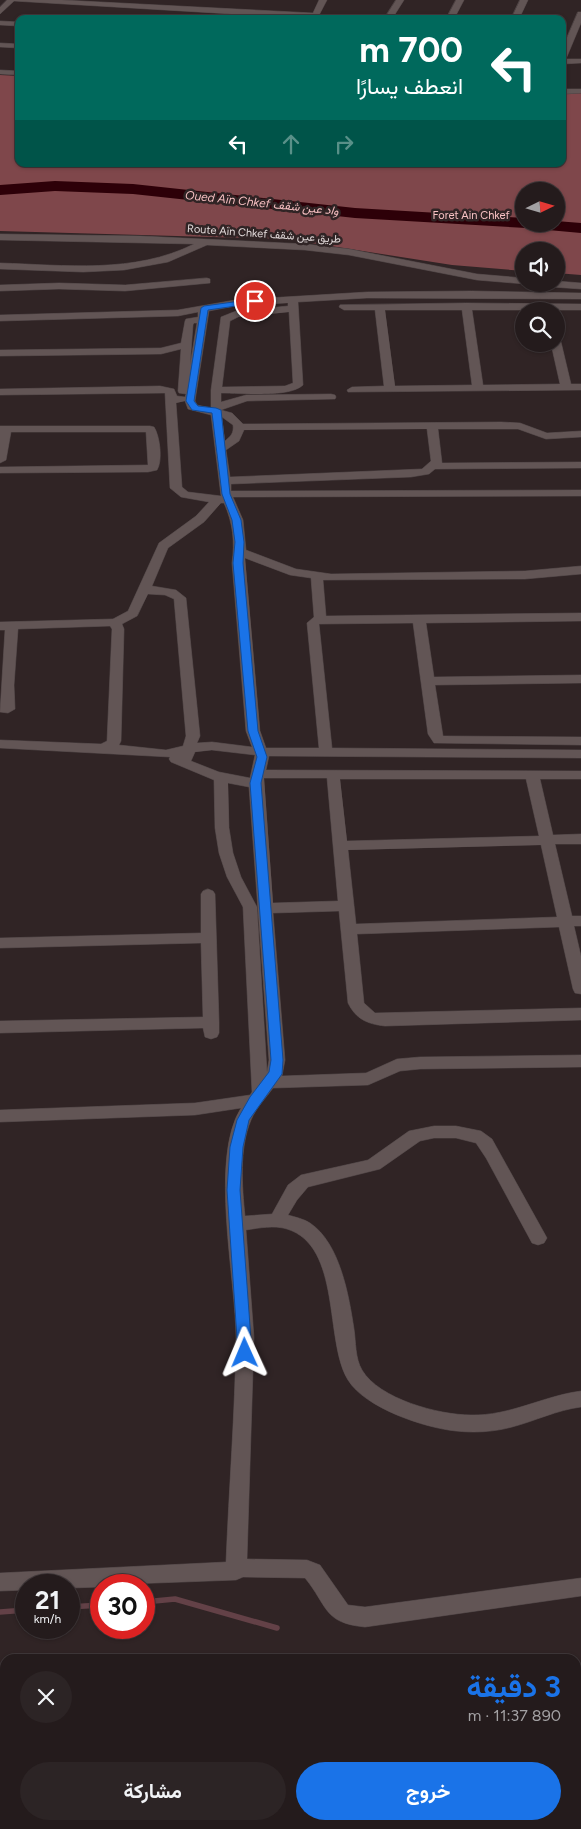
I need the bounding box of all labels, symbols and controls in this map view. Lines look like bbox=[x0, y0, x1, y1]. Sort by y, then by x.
text: 700 m bbox=[359, 29, 463, 71]
icon: left bbox=[481, 35, 546, 100]
text: انعطف يسارًا bbox=[356, 73, 463, 100]
icon: left bbox=[224, 130, 252, 158]
icon: ahead bbox=[277, 130, 305, 158]
icon: right bbox=[330, 130, 358, 158]
north arrow bbox=[515, 182, 565, 232]
map controls bbox=[515, 182, 565, 352]
water label: Oued Aïn Chkef واد عين شقف bbox=[184, 188, 340, 219]
park label: Foret Ain Chkef bbox=[432, 209, 510, 222]
street label: Route Aïn Chkef طريق عين شقف bbox=[187, 222, 341, 246]
button: sound bbox=[515, 242, 565, 292]
pin bbox=[234, 280, 276, 322]
icon: arrive bbox=[241, 287, 269, 315]
button: search bbox=[515, 302, 565, 352]
position arrow bbox=[218, 1326, 270, 1378]
speed limit sign: 30 bbox=[90, 1574, 155, 1639]
text: 21 bbox=[35, 1585, 60, 1615]
text: km/h bbox=[34, 1612, 61, 1626]
text: 3 دقيقة bbox=[466, 1668, 561, 1705]
button: close bbox=[20, 1671, 72, 1723]
text: 890 m · 11:37 bbox=[468, 1706, 561, 1725]
button: مشاركة bbox=[20, 1762, 286, 1820]
button: خروج bbox=[296, 1762, 561, 1820]

